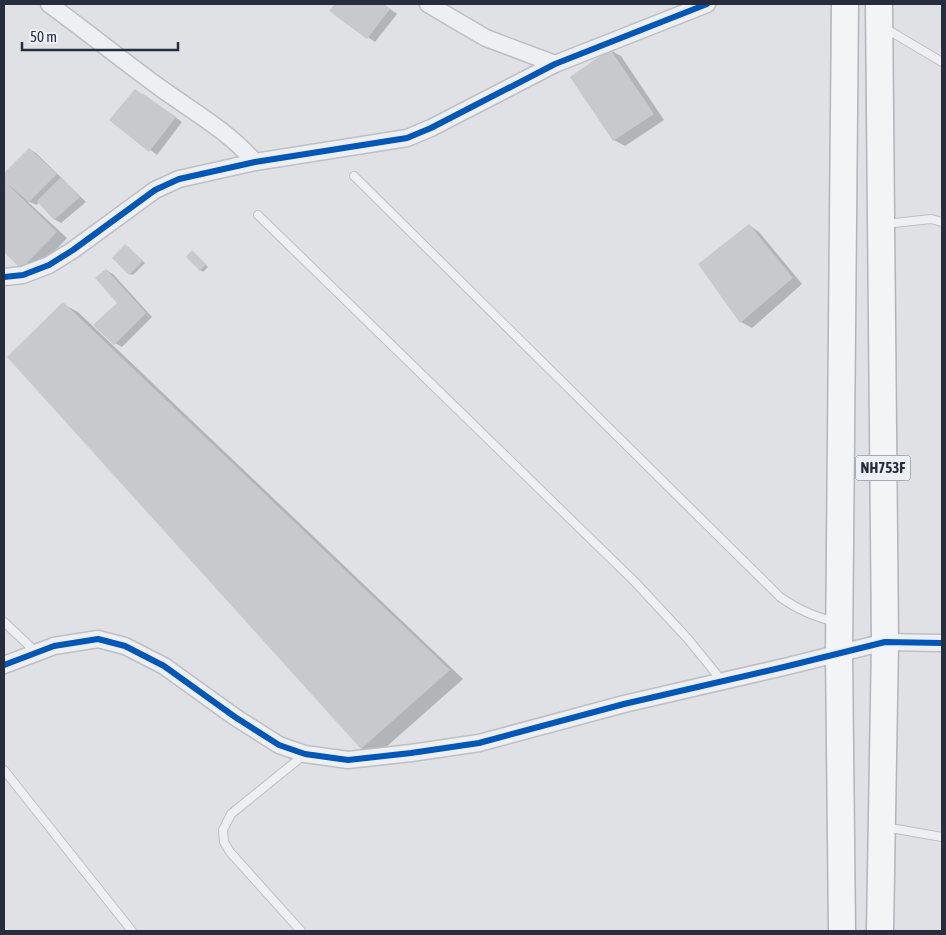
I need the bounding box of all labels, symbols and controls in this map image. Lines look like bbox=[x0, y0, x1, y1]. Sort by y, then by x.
scale bar bbox=[22, 20, 179, 52]
text: 50 m bbox=[30, 28, 57, 45]
road number: NH753F bbox=[856, 456, 910, 480]

